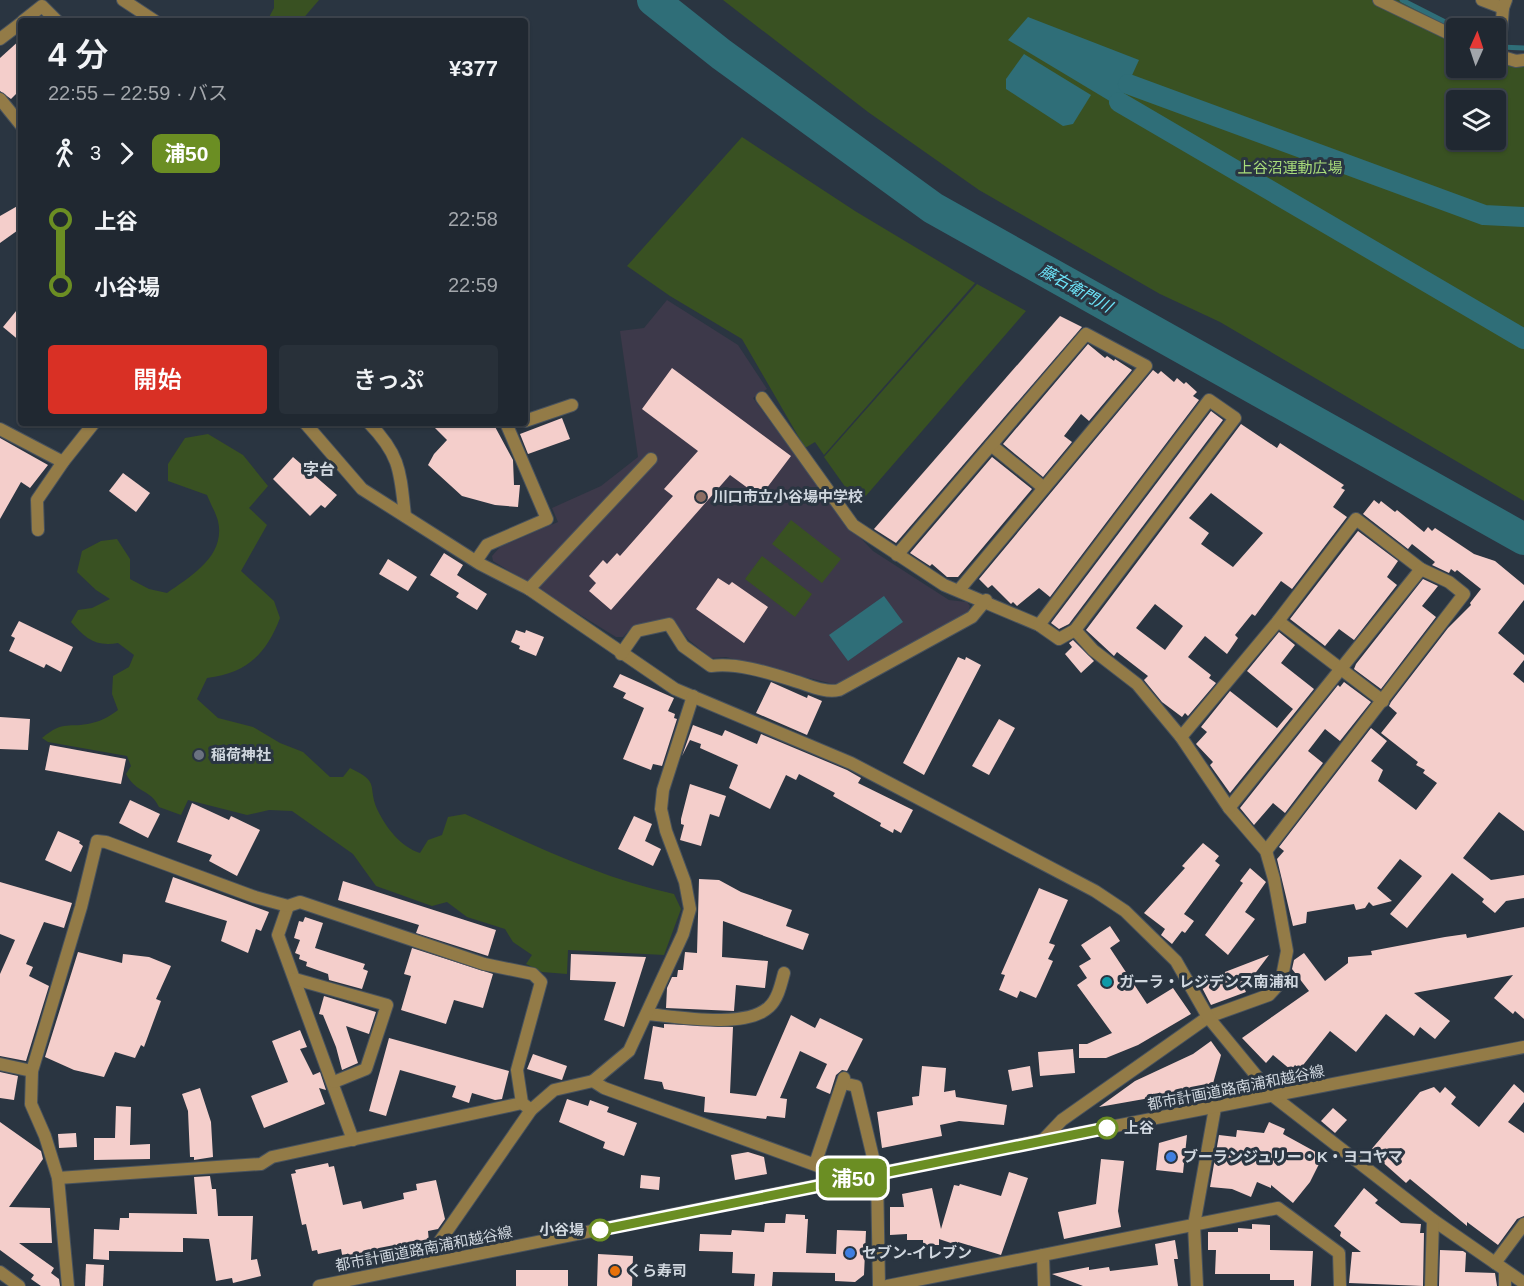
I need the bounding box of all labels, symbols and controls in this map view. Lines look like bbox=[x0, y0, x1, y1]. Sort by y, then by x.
north arrow bbox=[1446, 18, 1506, 78]
map controls bbox=[1446, 18, 1506, 150]
text: 4 分 bbox=[48, 36, 109, 73]
text: ¥377 bbox=[449, 56, 498, 81]
text: 22:55 – 22:59 · バス bbox=[48, 82, 228, 104]
button: layers bbox=[1446, 90, 1506, 150]
icon: walk bbox=[48, 137, 81, 170]
icon: forward bbox=[110, 137, 143, 170]
text: 3 bbox=[90, 142, 101, 164]
text: 浦50 bbox=[164, 142, 208, 165]
park label: 上谷沼運動広場 bbox=[1237, 159, 1343, 176]
text: 22:58 bbox=[448, 208, 498, 230]
text: 上谷 bbox=[94, 209, 138, 234]
water label: 藤右衛門川 bbox=[1037, 262, 1117, 316]
text: 22:59 bbox=[448, 274, 498, 296]
text: 小谷場 bbox=[94, 275, 160, 300]
button: 開始 bbox=[48, 345, 267, 414]
button: きっぷ bbox=[279, 345, 498, 414]
district label: 字台 bbox=[303, 461, 335, 478]
place label: 川口市立小谷場中学校 bbox=[713, 488, 863, 505]
marker: 川口市立小谷場中学校 bbox=[694, 490, 708, 504]
place label: 稲荷神社 bbox=[211, 746, 271, 763]
marker: 稲荷神社 bbox=[192, 748, 206, 762]
place label: ガーラ・レジデンス南浦和 bbox=[1119, 973, 1299, 990]
marker: ガーラ・レジデンス南浦和 bbox=[1100, 975, 1114, 989]
street label: 都市計画道路南浦和越谷線 bbox=[1146, 1062, 1326, 1113]
marker: 上谷 bbox=[1096, 1117, 1118, 1139]
place label: 上谷 bbox=[1124, 1119, 1154, 1136]
place label: ブーランジュリー・K・ヨコヤマ bbox=[1183, 1148, 1403, 1165]
marker: ブーランジュリー・K・ヨコヤマ bbox=[1164, 1150, 1178, 1164]
line badge: 浦50 bbox=[818, 1158, 888, 1198]
text: 浦50 bbox=[831, 1167, 875, 1190]
marker: 小谷場 bbox=[589, 1219, 611, 1241]
place label: 小谷場 bbox=[539, 1221, 584, 1238]
street label: 都市計画道路南浦和越谷線 bbox=[334, 1223, 514, 1274]
place label: セブン-イレブン bbox=[862, 1244, 972, 1261]
marker: セブン-イレブン bbox=[843, 1246, 857, 1260]
place label: くら寿司 bbox=[627, 1262, 687, 1279]
marker: くら寿司 bbox=[608, 1264, 622, 1278]

